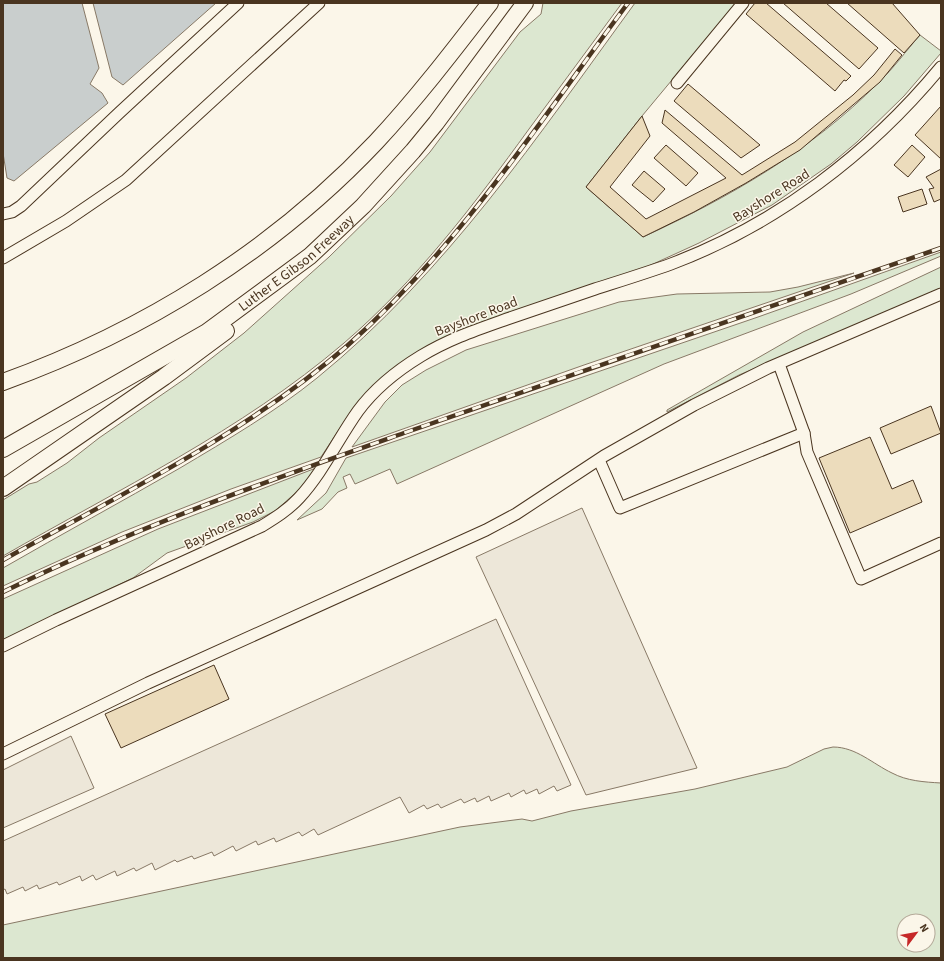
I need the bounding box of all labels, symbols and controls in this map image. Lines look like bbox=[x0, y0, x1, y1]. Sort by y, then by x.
street label: Bayshore Road bbox=[729, 164, 814, 227]
street label: Luther E Gibson Freeway bbox=[234, 210, 359, 317]
street label: Bayshore Road bbox=[432, 292, 521, 342]
street label: Bayshore Road bbox=[181, 499, 268, 555]
north arrow bbox=[896, 913, 936, 953]
text: N bbox=[916, 921, 932, 935]

